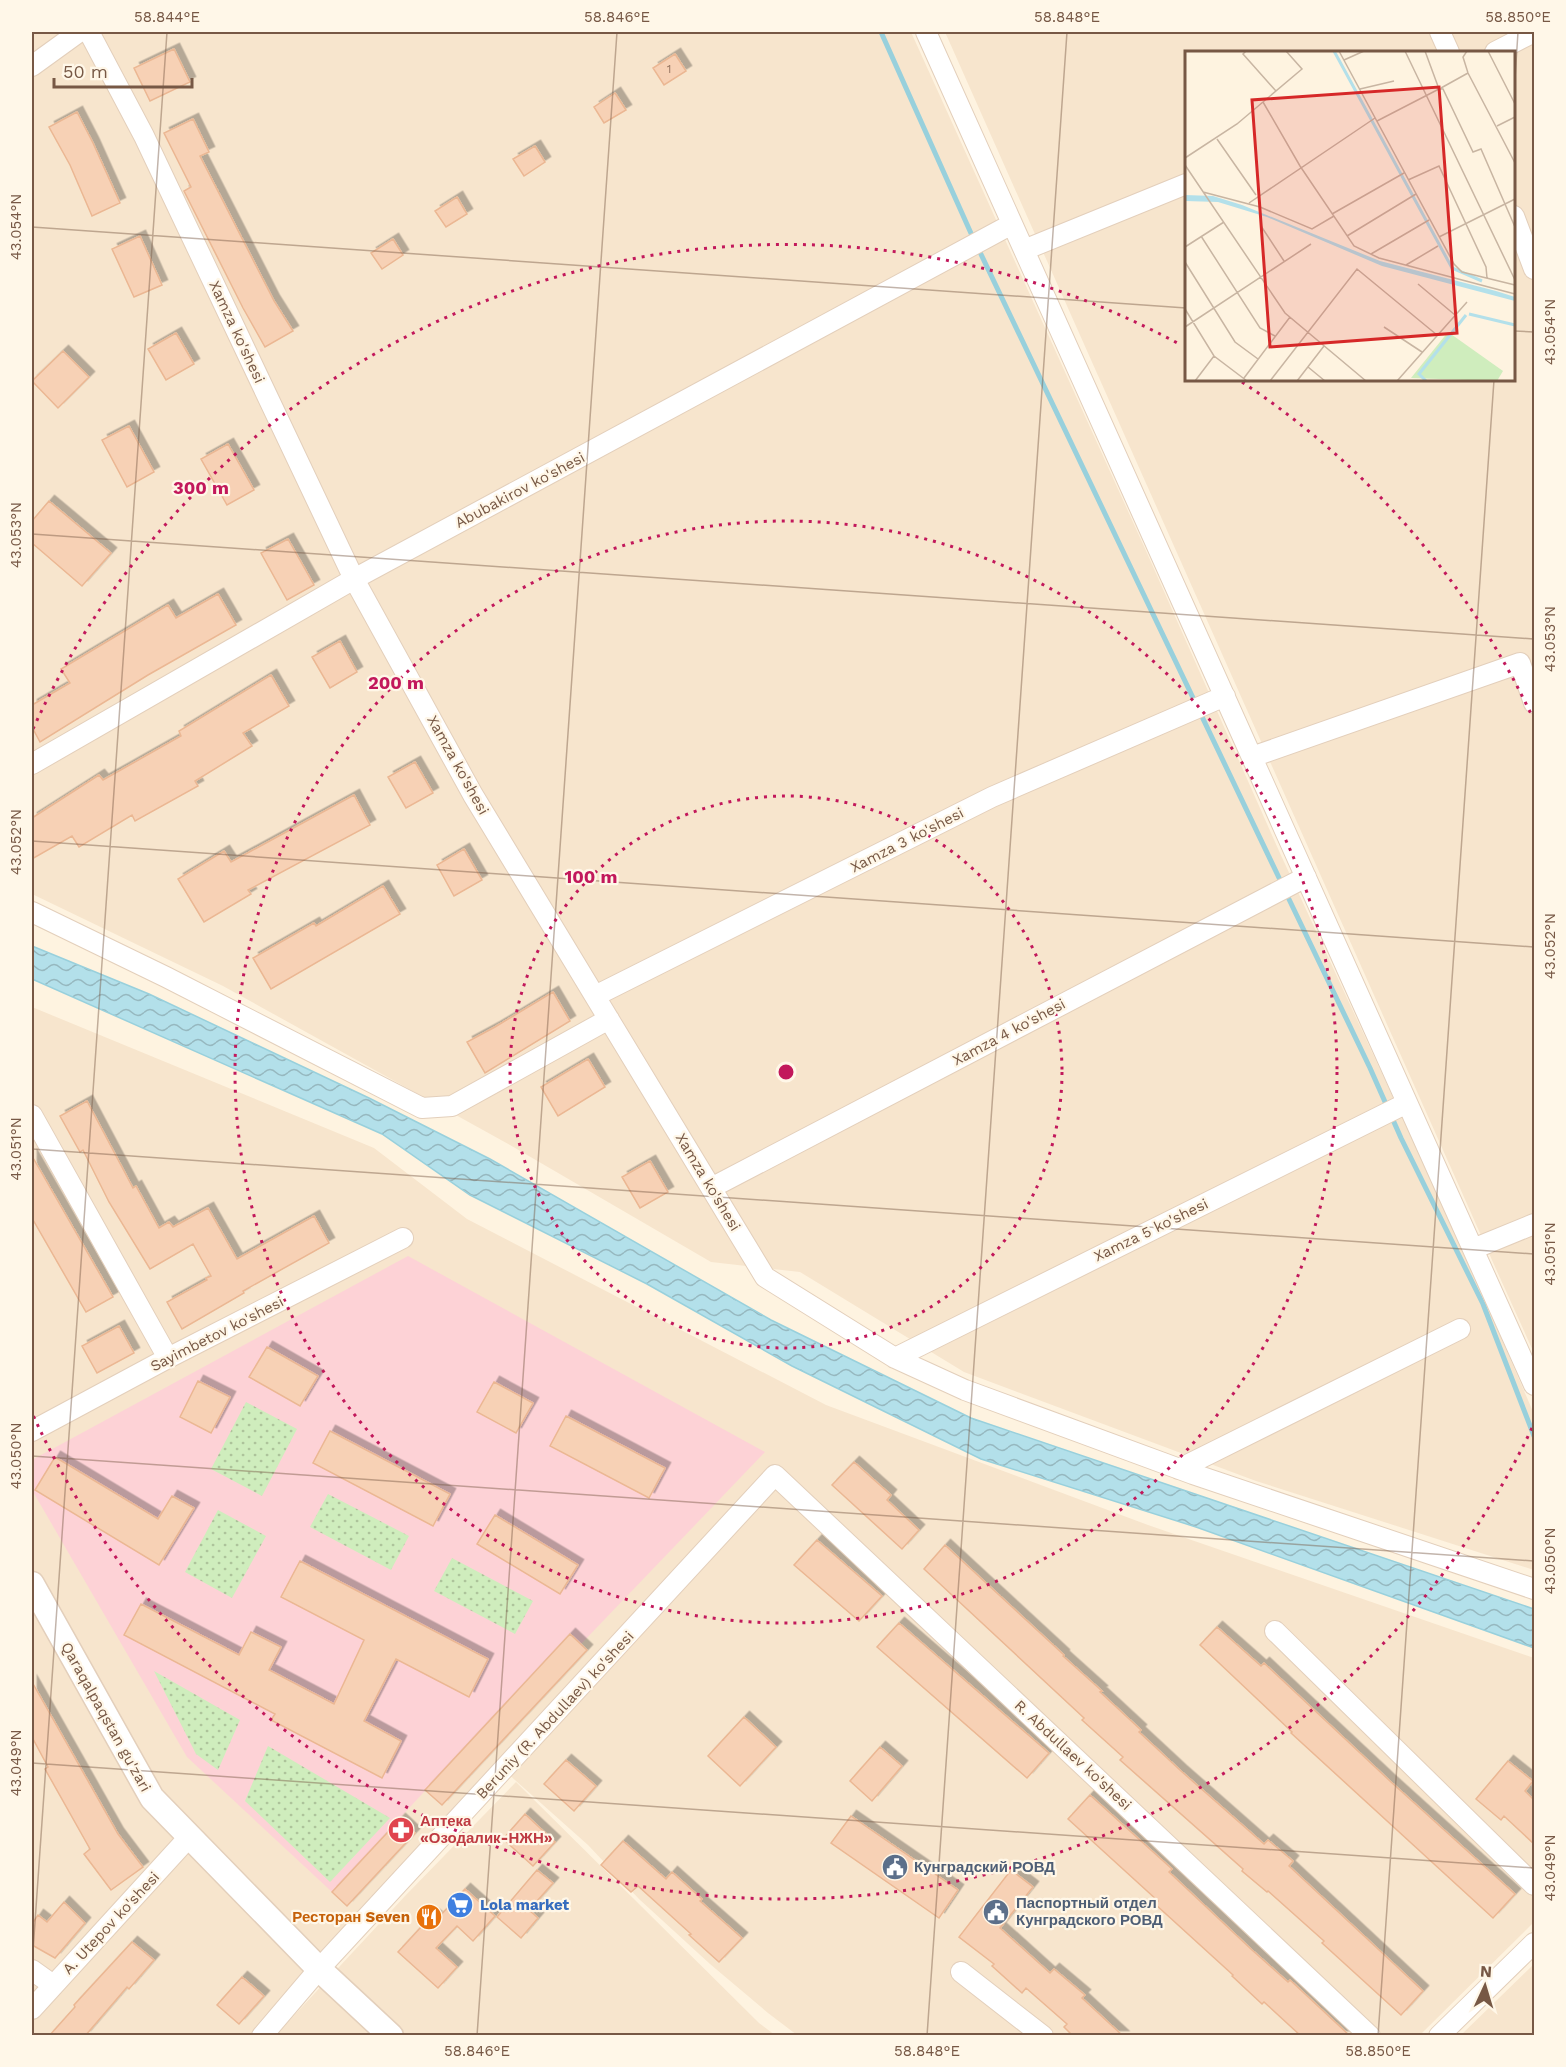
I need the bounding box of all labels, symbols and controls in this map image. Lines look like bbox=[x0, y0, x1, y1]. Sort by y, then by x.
text: 58.844°E bbox=[134, 8, 200, 26]
text: 58.846°E bbox=[584, 8, 650, 26]
text: 58.848°E bbox=[1034, 8, 1100, 26]
text: 58.850°E bbox=[1485, 8, 1551, 26]
scale bar bbox=[54, 51, 192, 89]
inset map bbox=[1185, 51, 1515, 381]
text: 50 m bbox=[63, 61, 108, 82]
house number: 1 bbox=[667, 62, 671, 76]
text: 43.054°N bbox=[7, 194, 25, 260]
street label: Xamza ko'shesi bbox=[205, 278, 269, 386]
text: 43.054°N bbox=[1541, 299, 1559, 365]
street label: Abubakirov ko'shesi bbox=[452, 448, 588, 532]
text: 300 m bbox=[173, 477, 229, 498]
text: 43.053°N bbox=[7, 502, 25, 568]
text: 43.053°N bbox=[1541, 606, 1559, 672]
text: 200 m bbox=[368, 672, 424, 693]
street label: Xamza ko'shesi bbox=[423, 712, 493, 818]
street label: Xamza 3 ko'shesi bbox=[847, 804, 967, 876]
text: 43.052°N bbox=[7, 809, 25, 875]
text: 100 m bbox=[564, 866, 618, 887]
text: 43.052°N bbox=[1541, 913, 1559, 979]
street label: Xamza 4 ko'shesi bbox=[949, 995, 1069, 1069]
centre of rings bbox=[776, 1062, 796, 1082]
text: 43.051°N bbox=[7, 1117, 25, 1181]
street label: Xamza ko'shesi bbox=[672, 1130, 744, 1234]
street label: Xamza 5 ko'shesi bbox=[1091, 1195, 1211, 1265]
text: 43.051°N bbox=[1541, 1222, 1559, 1286]
street label: Sayimbetov ko'shesi bbox=[147, 1293, 287, 1375]
text: 43.050°N bbox=[7, 1423, 25, 1489]
text: 43.050°N bbox=[1541, 1528, 1559, 1594]
street label: Beruniy (R. Abdullaev) ko'shesi bbox=[472, 1627, 638, 1803]
street label: Qaraqalpaqstan gu'zari bbox=[57, 1639, 155, 1795]
street label: R. Abdullaev ko'shesi bbox=[1011, 1696, 1135, 1814]
text: 43.049°N bbox=[7, 1729, 25, 1797]
place label: Аптека «Озодалик-НЖН» bbox=[420, 1812, 553, 1847]
pharmacy icon: Аптека «Озодалик-НЖН» bbox=[386, 1815, 416, 1845]
text: 43.049°N bbox=[1541, 1834, 1559, 1902]
public building icon: Кунградский РОВД bbox=[880, 1852, 910, 1882]
place label: Кунградский РОВД bbox=[914, 1858, 1055, 1876]
street label: A. Utepov ko'shesi bbox=[59, 1868, 163, 1978]
supermarket icon: Lola market bbox=[445, 1890, 475, 1920]
place label: Паспортный отдел Кунградского РОВД bbox=[1016, 1894, 1163, 1929]
place label: Lola market bbox=[480, 1896, 570, 1914]
public building icon: Паспортный отдел Кунградского РОВД bbox=[981, 1897, 1011, 1927]
restaurant icon: Ресторан Seven bbox=[414, 1902, 444, 1932]
place label: Ресторан Seven bbox=[292, 1908, 410, 1926]
north arrow bbox=[1455, 1956, 1515, 2016]
text: N bbox=[1479, 1962, 1493, 1981]
text: 58.846°E bbox=[444, 2042, 510, 2060]
text: 58.848°E bbox=[894, 2042, 960, 2060]
text: 58.850°E bbox=[1345, 2042, 1411, 2060]

